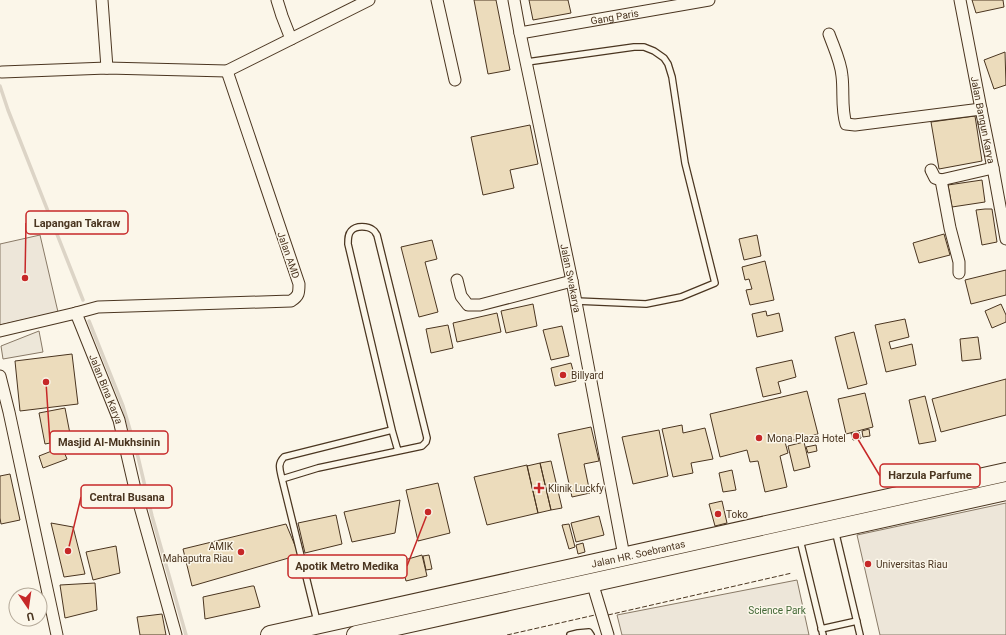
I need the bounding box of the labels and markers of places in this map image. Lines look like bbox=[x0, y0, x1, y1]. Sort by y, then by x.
callout: Lapangan Takraw bbox=[26, 211, 128, 234]
marker: Billyard bbox=[558, 370, 568, 380]
place label: Billyard bbox=[571, 370, 604, 381]
callout: Masjid Al-Mukhsinin bbox=[50, 431, 168, 454]
marker: Mona Plaza Hotel bbox=[754, 433, 764, 443]
place label: Mona Plaza Hotel bbox=[767, 433, 846, 444]
callout: Harzula Parfume bbox=[880, 464, 980, 487]
marker: Klinik Luckfy bbox=[533, 482, 545, 494]
place label: Klinik Luckfy bbox=[548, 483, 604, 494]
callout: Central Busana bbox=[81, 485, 172, 508]
marker: Toko bbox=[713, 509, 723, 519]
place label: Toko bbox=[726, 509, 748, 520]
place label: AMIK Mahaputra Riau bbox=[163, 541, 234, 564]
marker: AMIK Mahaputra Riau bbox=[236, 547, 246, 557]
callout: Apotik Metro Medika bbox=[288, 555, 407, 578]
marker: Universitas Riau bbox=[863, 559, 873, 569]
place label: Universitas Riau bbox=[876, 559, 947, 570]

